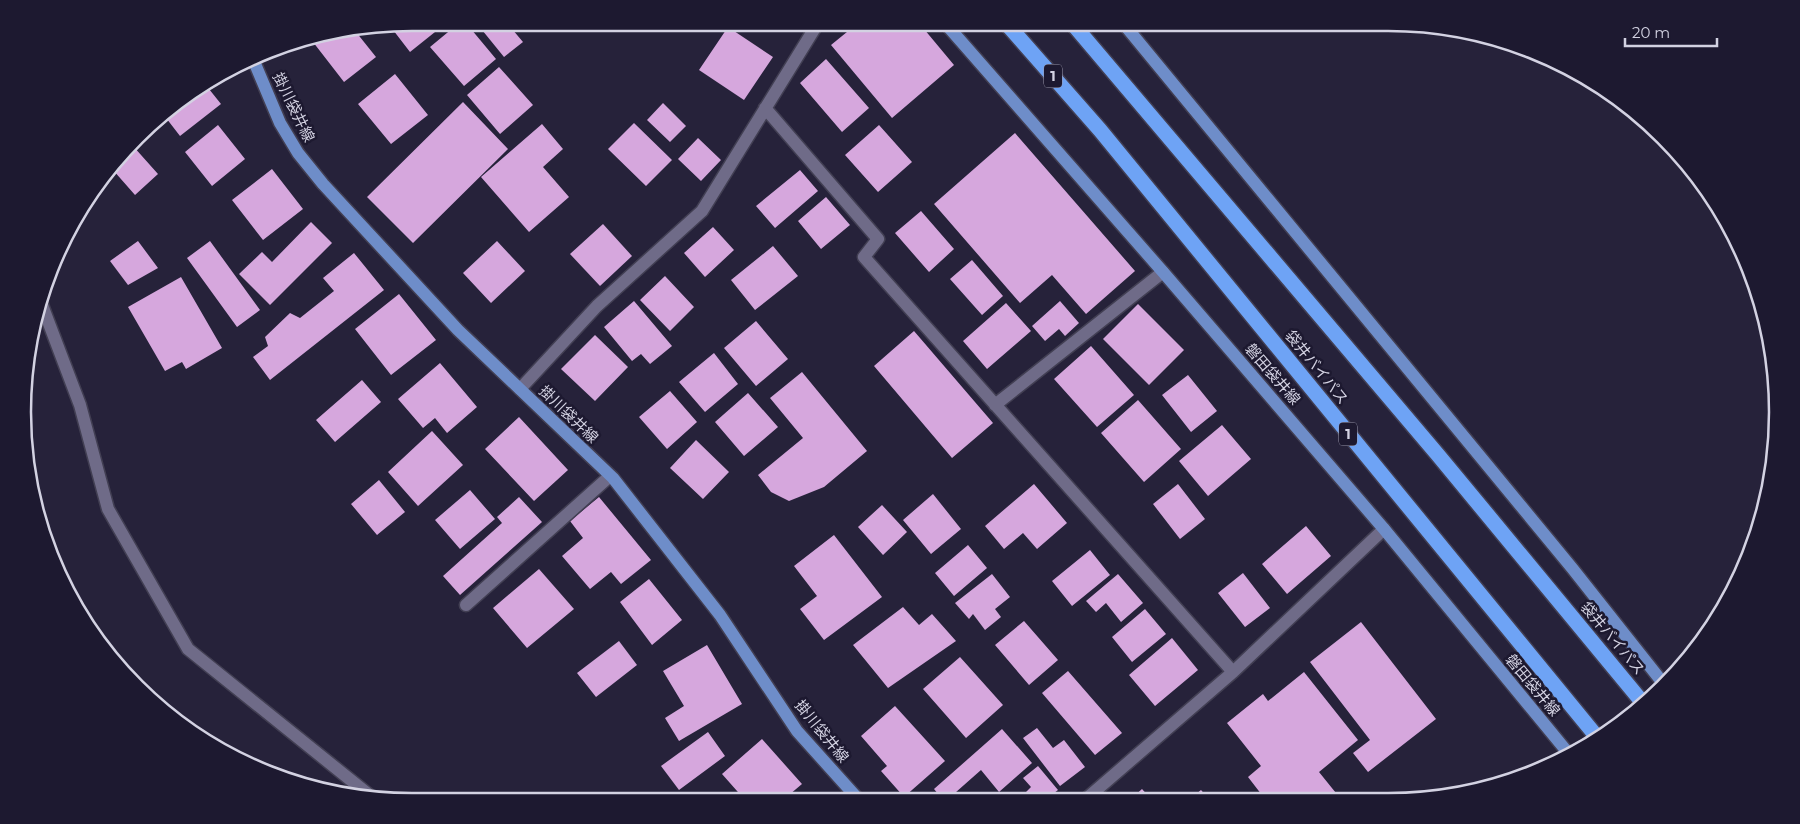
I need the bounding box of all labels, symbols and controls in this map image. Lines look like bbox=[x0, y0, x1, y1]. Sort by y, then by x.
scale bar bbox=[1625, 15, 1718, 47]
text: 20 m bbox=[1632, 23, 1670, 42]
road number: 1 bbox=[1044, 64, 1062, 88]
street label: 掛川袋井線 bbox=[269, 69, 319, 145]
street label: 袋井バイパス bbox=[1281, 326, 1353, 408]
street label: 磐田袋井線 bbox=[1241, 339, 1305, 409]
street label: 掛川袋井線 bbox=[535, 381, 603, 447]
road number: 1 bbox=[1339, 422, 1357, 446]
street label: 袋井バイパス bbox=[1577, 598, 1649, 678]
street label: 磐田袋井線 bbox=[1502, 650, 1564, 720]
street label: 掛川袋井線 bbox=[791, 696, 853, 766]

